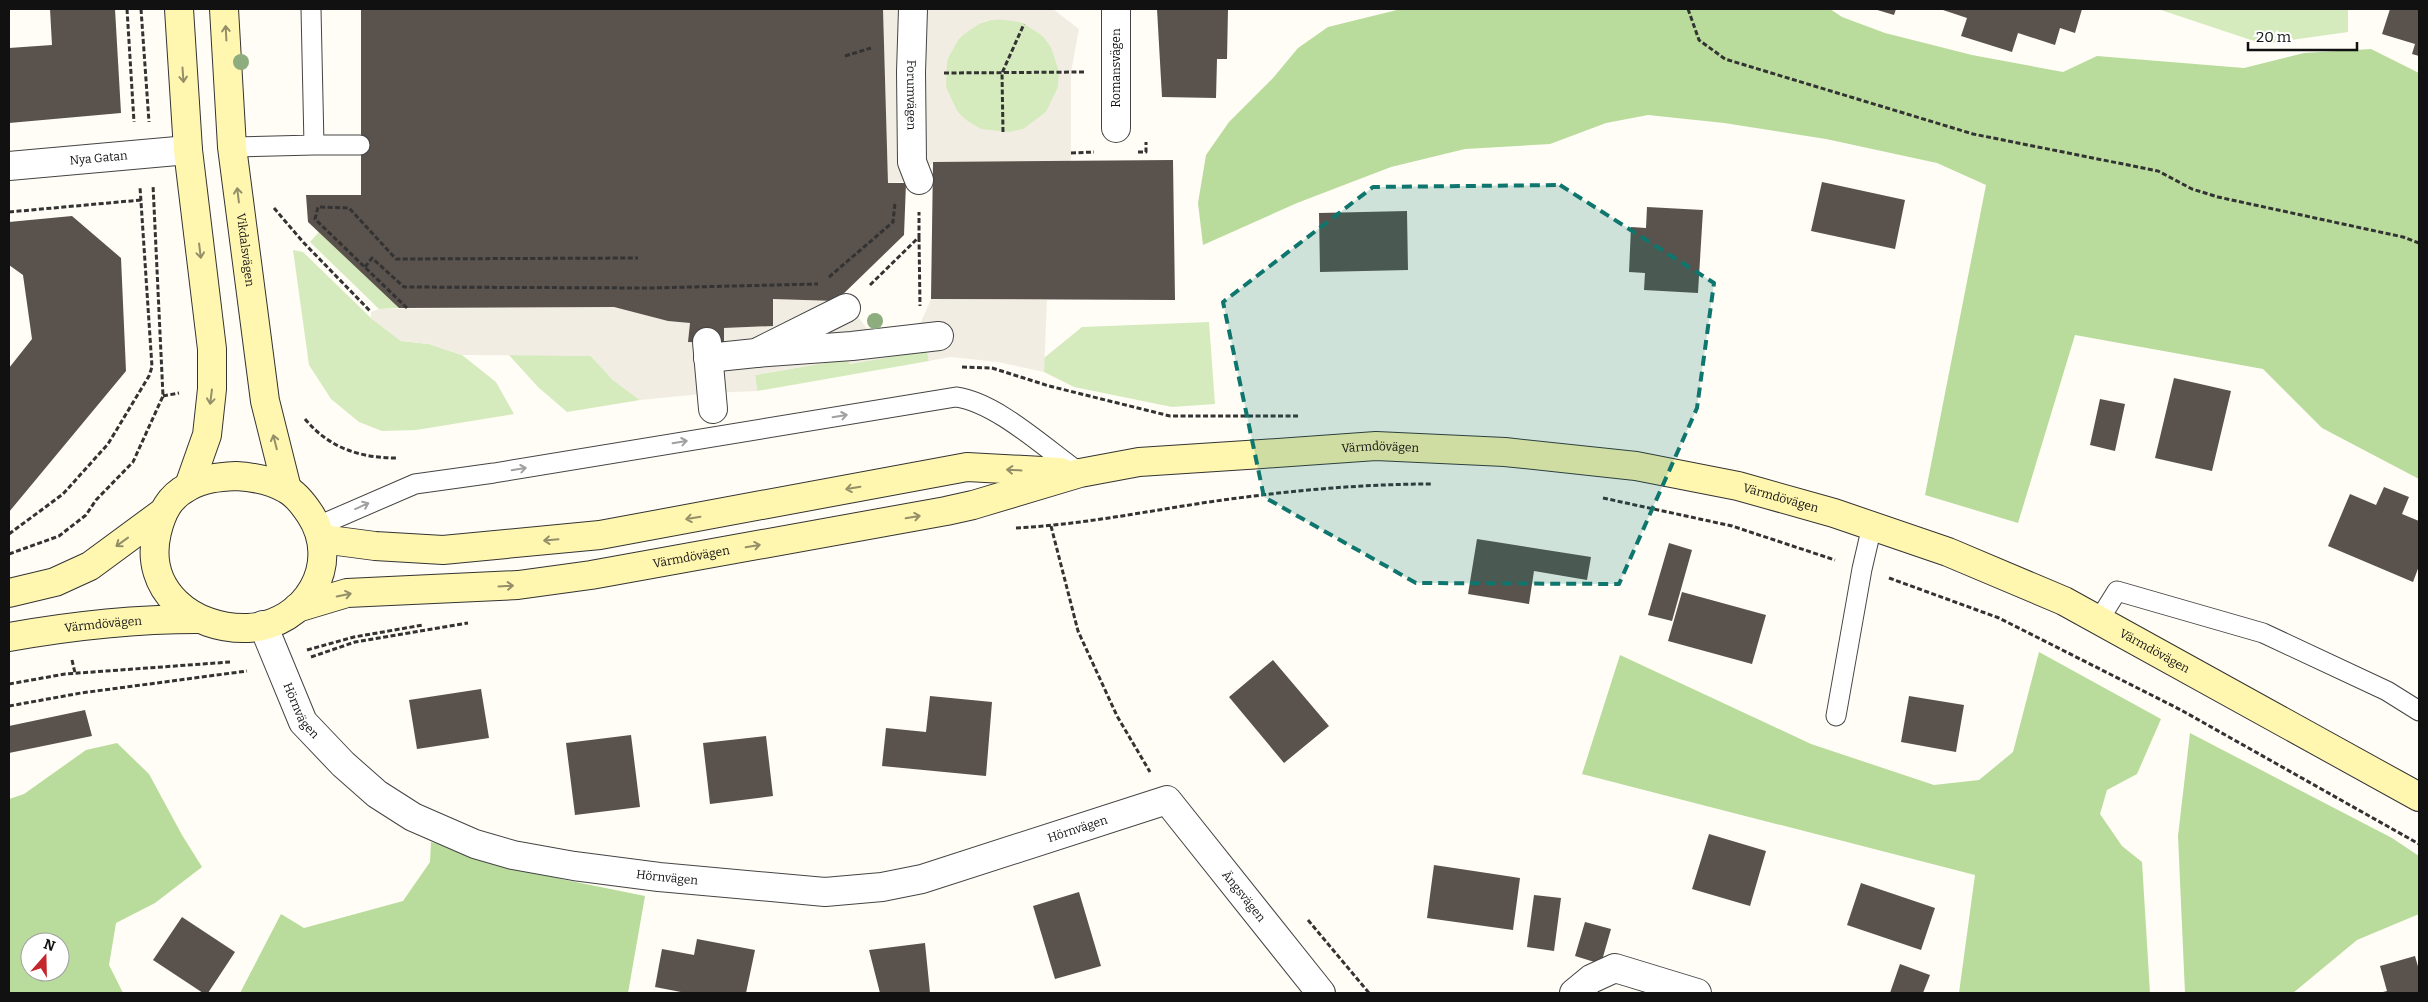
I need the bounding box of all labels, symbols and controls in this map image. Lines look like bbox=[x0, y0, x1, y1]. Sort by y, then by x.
scale bar bbox=[2248, 20, 2357, 52]
one-way arrow bbox=[221, 25, 230, 41]
street label: Romansvägen bbox=[1109, 28, 1123, 108]
text: 20 m bbox=[2256, 28, 2292, 46]
street label: Forumvägen bbox=[904, 60, 919, 131]
one-way arrow bbox=[179, 67, 188, 83]
street label: Nya Gatan bbox=[69, 148, 129, 168]
one-way arrow bbox=[233, 187, 243, 203]
street label: Vikdalsvägen bbox=[234, 212, 257, 288]
one-way arrow bbox=[195, 242, 205, 258]
one-way arrow bbox=[206, 389, 216, 405]
one-way arrow bbox=[832, 411, 848, 421]
one-way arrow bbox=[270, 434, 279, 450]
one-way arrow bbox=[671, 437, 687, 447]
street label: Värmdövägen bbox=[1341, 439, 1420, 455]
one-way arrow bbox=[511, 464, 527, 474]
one-way arrow bbox=[1006, 465, 1022, 474]
street label: Värmdövägen bbox=[1742, 481, 1821, 515]
one-way arrow bbox=[845, 484, 861, 494]
one-way arrow bbox=[354, 500, 369, 510]
one-way arrow bbox=[904, 511, 920, 521]
one-way arrow bbox=[686, 513, 702, 523]
one-way arrow bbox=[544, 535, 560, 544]
one-way arrow bbox=[115, 537, 129, 547]
one-way arrow bbox=[744, 540, 760, 550]
street label: Värmdövägen bbox=[652, 543, 731, 571]
one-way arrow bbox=[498, 581, 514, 590]
one-way arrow bbox=[336, 590, 352, 599]
street label: Värmdövägen bbox=[64, 614, 143, 635]
street label: Värmdövägen bbox=[2117, 626, 2192, 676]
street label: Hörnvägen bbox=[281, 681, 322, 742]
street label: Hörnvägen bbox=[1046, 813, 1110, 845]
street label: Hörnvägen bbox=[635, 867, 699, 888]
street label: Ängsvägen bbox=[1219, 867, 1269, 925]
north arrow bbox=[20, 932, 70, 982]
text: N bbox=[41, 935, 57, 955]

